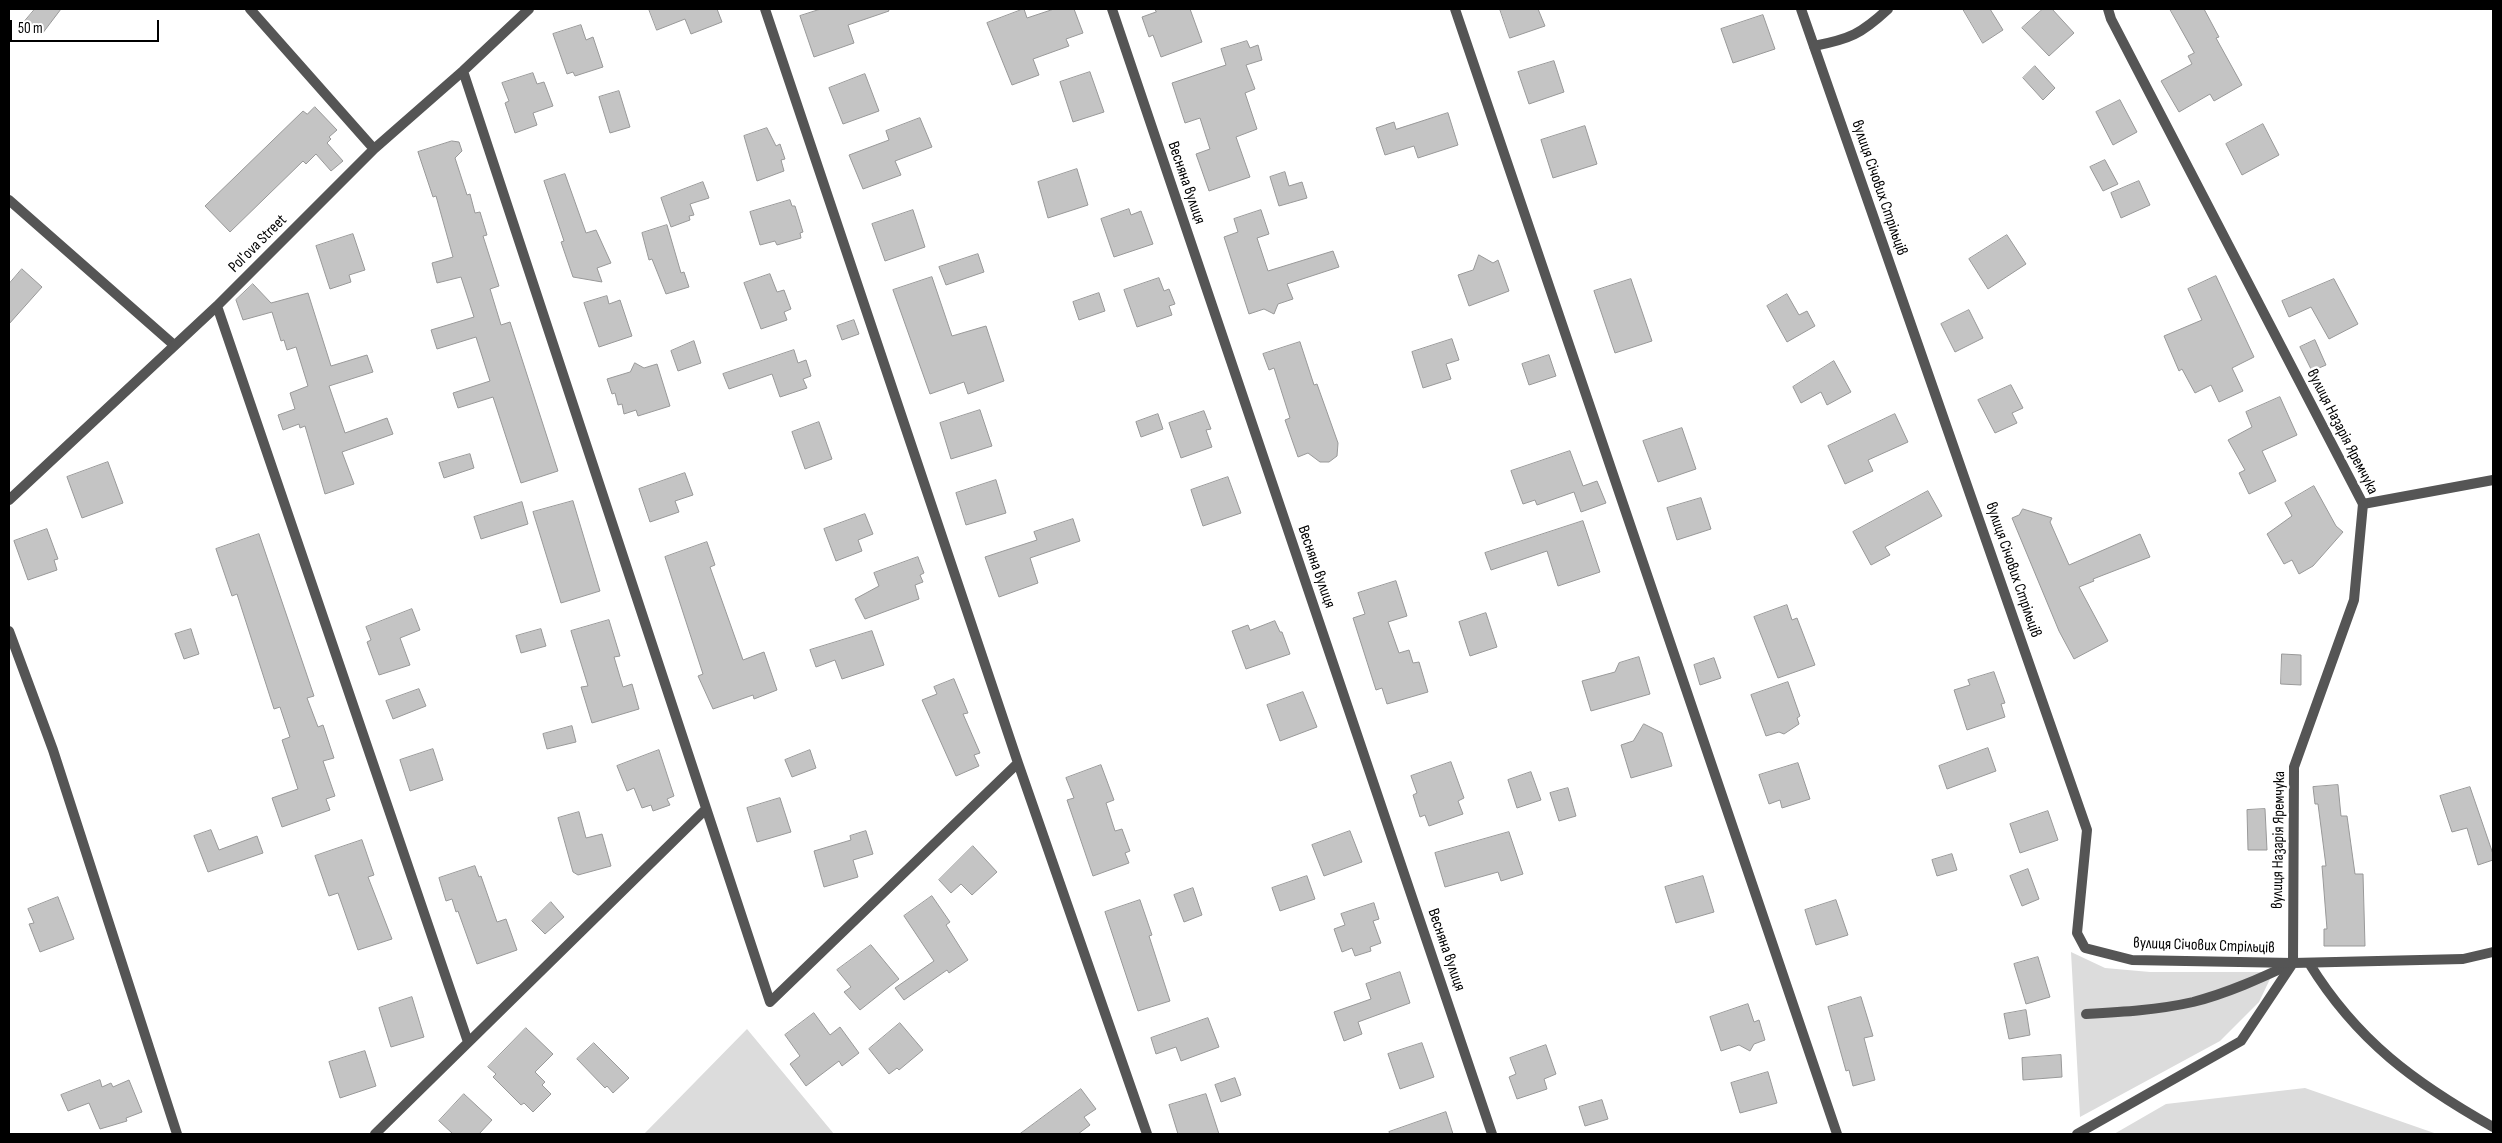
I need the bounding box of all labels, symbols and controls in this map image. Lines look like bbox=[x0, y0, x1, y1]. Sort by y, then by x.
scale bar bbox=[12, 10, 161, 42]
text: 50 m bbox=[18, 19, 43, 38]
street label: вулиця Січових Стрільців bbox=[1847, 118, 1911, 258]
street label: Весняна вулиця bbox=[1163, 139, 1209, 227]
street label: Polʹova Street bbox=[225, 211, 291, 277]
street label: вулиця Назарія Яремчука bbox=[2302, 366, 2382, 498]
street label: вулиця Січових Стрільців bbox=[1981, 500, 2045, 640]
street label: Весняна вулиця bbox=[1293, 523, 1339, 611]
street label: вулиця Назарія Яремчука bbox=[2268, 771, 2290, 909]
street label: Весняна вулиця bbox=[1423, 906, 1469, 994]
street label: вулиця Січових Стрільців bbox=[2133, 934, 2275, 958]

